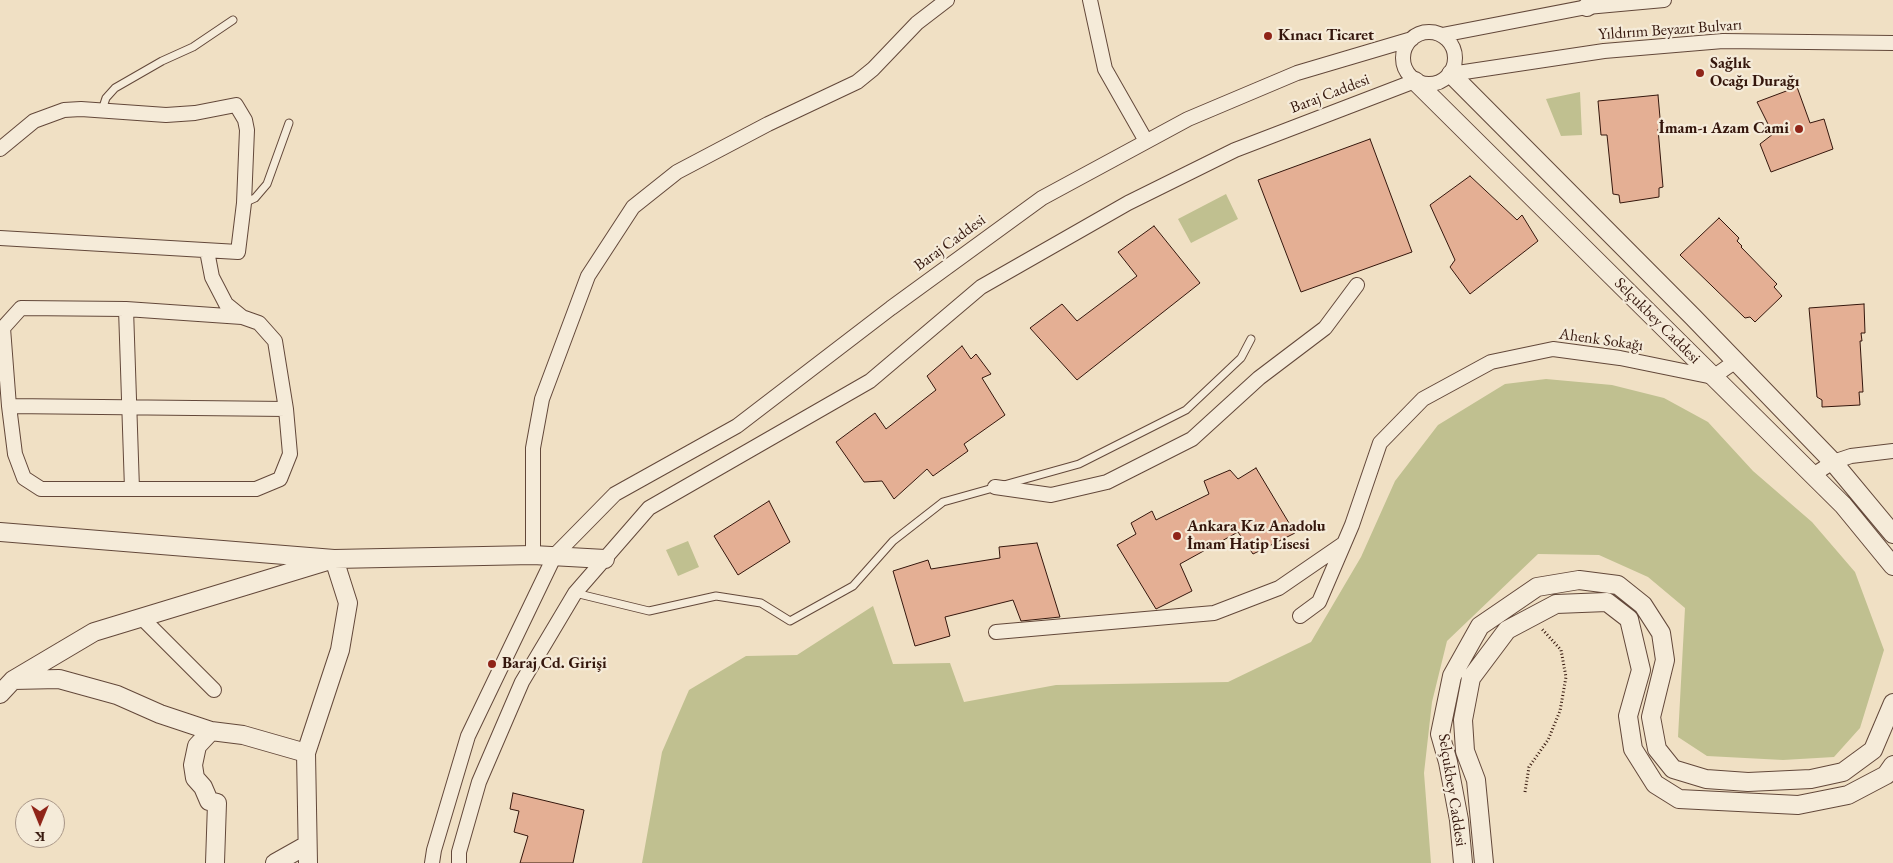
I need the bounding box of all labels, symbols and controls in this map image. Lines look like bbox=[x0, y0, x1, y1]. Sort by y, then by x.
street label: Yıldırım Beyazıt Bulvarı bbox=[1597, 15, 1743, 45]
place label: Kınacı Ticaret bbox=[1278, 26, 1374, 46]
marker: Kınacı Ticaret bbox=[1262, 30, 1274, 42]
place label: Sağlık Ocağı Durağı bbox=[1710, 54, 1799, 92]
marker: Sağlık Ocağı Durağı bbox=[1694, 67, 1706, 79]
street label: Baraj Caddesi bbox=[1288, 70, 1372, 118]
place label: İmam-ı Azam Cami bbox=[1659, 119, 1789, 139]
marker: İmam-ı Azam Cami bbox=[1793, 123, 1805, 135]
street label: Baraj Caddesi bbox=[911, 211, 989, 275]
street label: Selçukbey Caddesi bbox=[1610, 274, 1704, 368]
street label: Ahenk Sokağı bbox=[1558, 325, 1644, 355]
place label: Ankara Kız Anadolu İmam Hatip Lisesi bbox=[1187, 517, 1326, 555]
marker: Ankara Kız Anadolu İmam Hatip Lisesi bbox=[1171, 530, 1183, 542]
place label: Baraj Cd. Girişi bbox=[502, 654, 607, 674]
marker: Baraj Cd. Girişi bbox=[486, 658, 498, 670]
street label: Selçukbey Caddesi bbox=[1434, 732, 1470, 848]
north arrow bbox=[15, 798, 65, 848]
text: K bbox=[35, 828, 45, 846]

